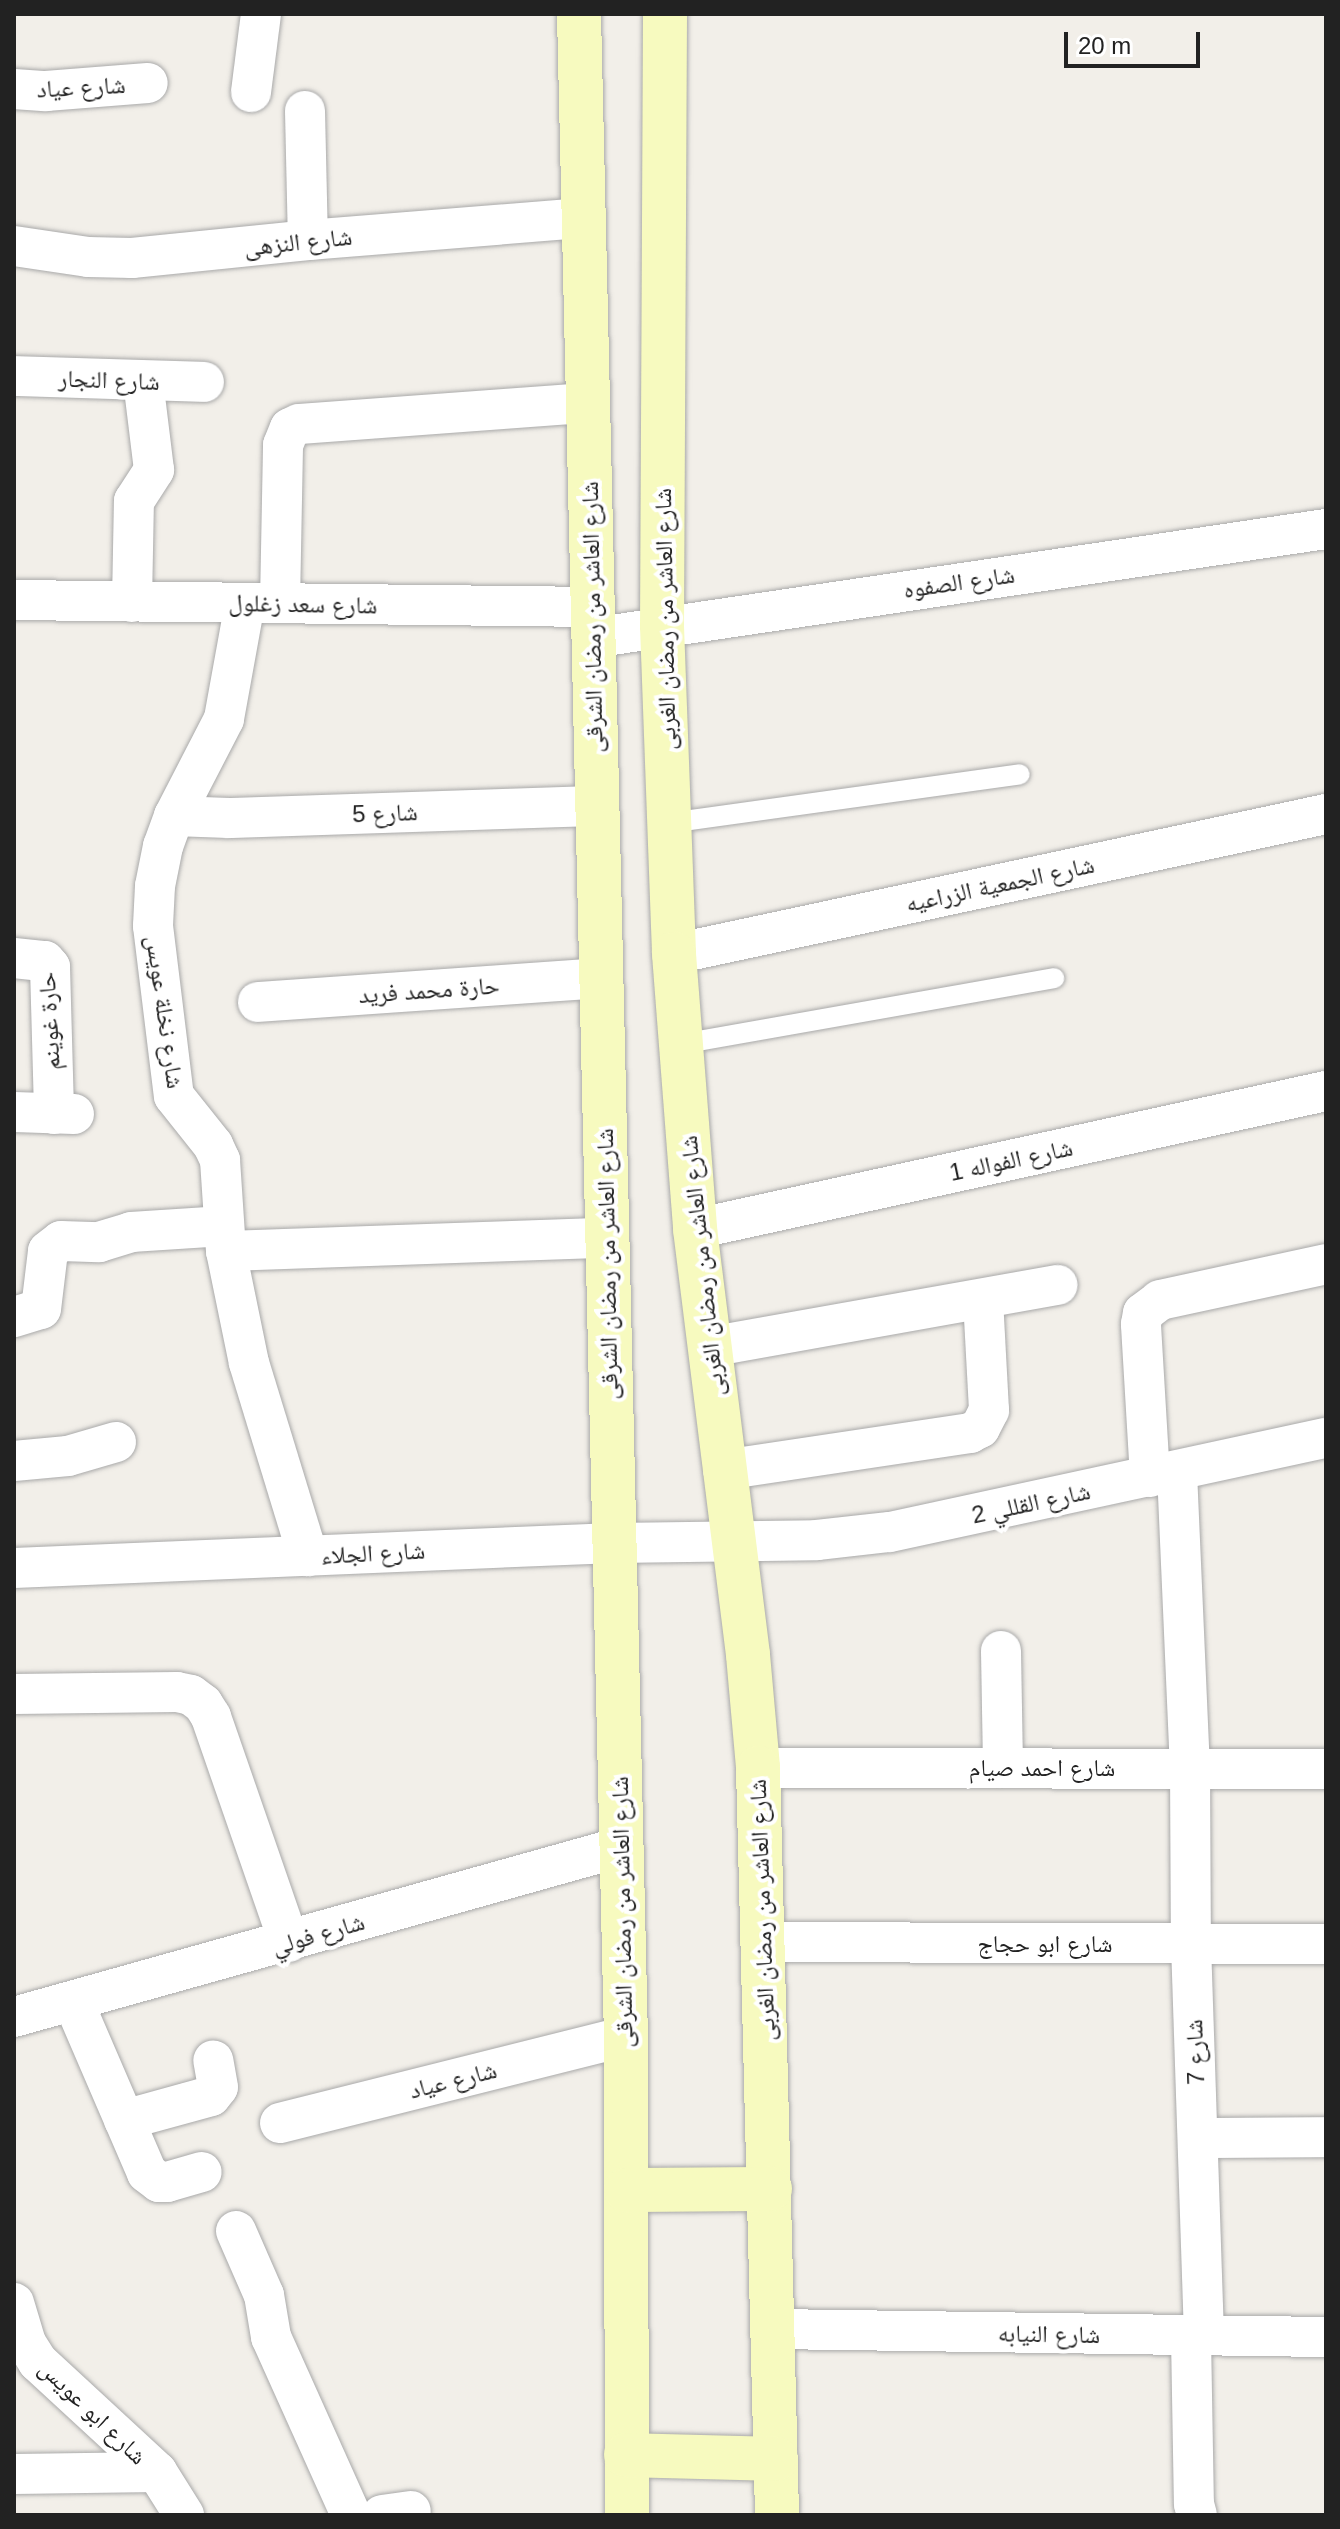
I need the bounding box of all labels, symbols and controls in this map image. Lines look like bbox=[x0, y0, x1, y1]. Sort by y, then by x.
scale bar bbox=[1068, 16, 1204, 66]
text: 20 m bbox=[1078, 32, 1131, 59]
street label: شارع عياد bbox=[36, 70, 126, 104]
street label: شارع النزهى bbox=[243, 222, 353, 262]
street label: شارع النجار bbox=[58, 364, 160, 396]
street label: شارع العاشر من رمضان الشرقى bbox=[575, 481, 609, 753]
street label: شارع العاشر من رمضان الغربى bbox=[648, 488, 682, 750]
street label: شارع الصفوه bbox=[902, 560, 1016, 604]
street label: شارع سعد زغلول bbox=[228, 588, 378, 620]
street label: شارع 5 bbox=[352, 797, 418, 829]
street label: شارع الجمعية الزراعيه bbox=[903, 850, 1097, 918]
street label: شارع نخلة عويس bbox=[140, 934, 190, 1090]
street label: حارة غوينم bbox=[32, 971, 66, 1071]
street label: حارة محمد فريد bbox=[358, 971, 500, 1009]
street label: شارع العاشر من رمضان الشرقى bbox=[590, 1128, 624, 1400]
street label: شارع الفواله 1 bbox=[947, 1133, 1075, 1187]
street label: شارع العاشر من رمضان الغربى bbox=[674, 1134, 730, 1398]
street label: شارع القللي 2 bbox=[969, 1476, 1093, 1530]
street label: شارع الجلاء bbox=[320, 1536, 426, 1570]
street label: شارع احمد صيام bbox=[969, 1754, 1115, 1782]
street label: شارع العاشر من رمضان الشرقى bbox=[605, 1776, 639, 2048]
street label: شارع العاشر من رمضان الغربى bbox=[743, 1779, 781, 2041]
street label: شارع فولي bbox=[268, 1907, 368, 1961]
street label: شارع ابو حجاج bbox=[977, 1930, 1113, 1958]
street label: شارع 7 bbox=[1179, 2019, 1211, 2085]
street label: شارع عياد bbox=[406, 2055, 500, 2105]
street label: شارع النيابه bbox=[998, 2319, 1100, 2349]
street label: شارع ابو عويس bbox=[33, 2354, 153, 2470]

